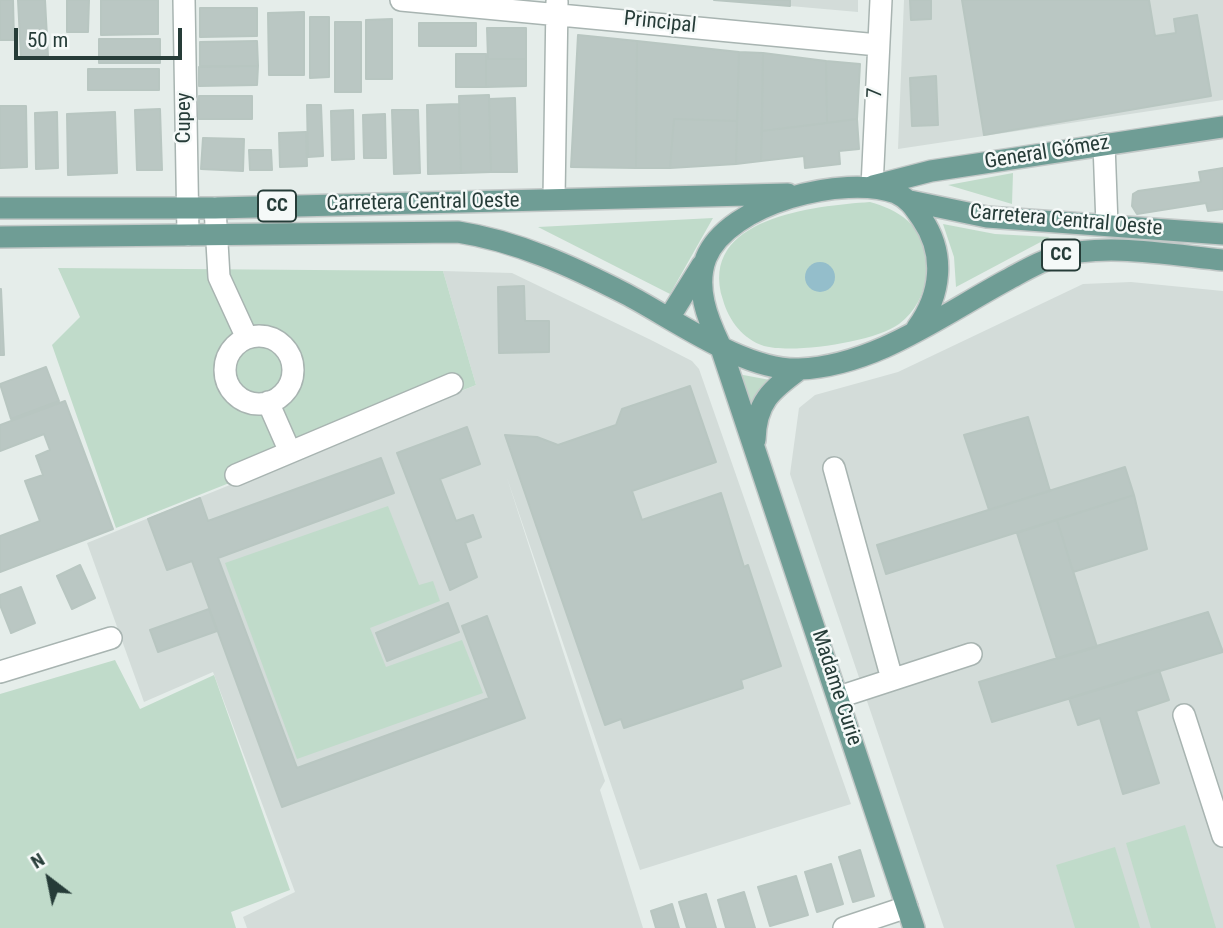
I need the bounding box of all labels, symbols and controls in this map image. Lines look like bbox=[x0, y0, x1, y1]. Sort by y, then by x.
street label: Principal bbox=[622, 7, 698, 39]
scale bar bbox=[18, 14, 186, 58]
text: 50 m bbox=[27, 28, 68, 52]
street label: 7 bbox=[863, 87, 889, 99]
street label: Cupey bbox=[172, 93, 198, 143]
street label: General Gómez bbox=[983, 131, 1111, 175]
street label: Carretera Central Oeste bbox=[326, 189, 520, 217]
road number: CC bbox=[258, 190, 296, 222]
street label: Carretera Central Oeste bbox=[969, 200, 1163, 242]
road number: CC bbox=[1042, 240, 1080, 270]
street label: Madame Curie bbox=[805, 627, 867, 749]
north arrow bbox=[14, 844, 84, 914]
text: N bbox=[27, 848, 49, 874]

